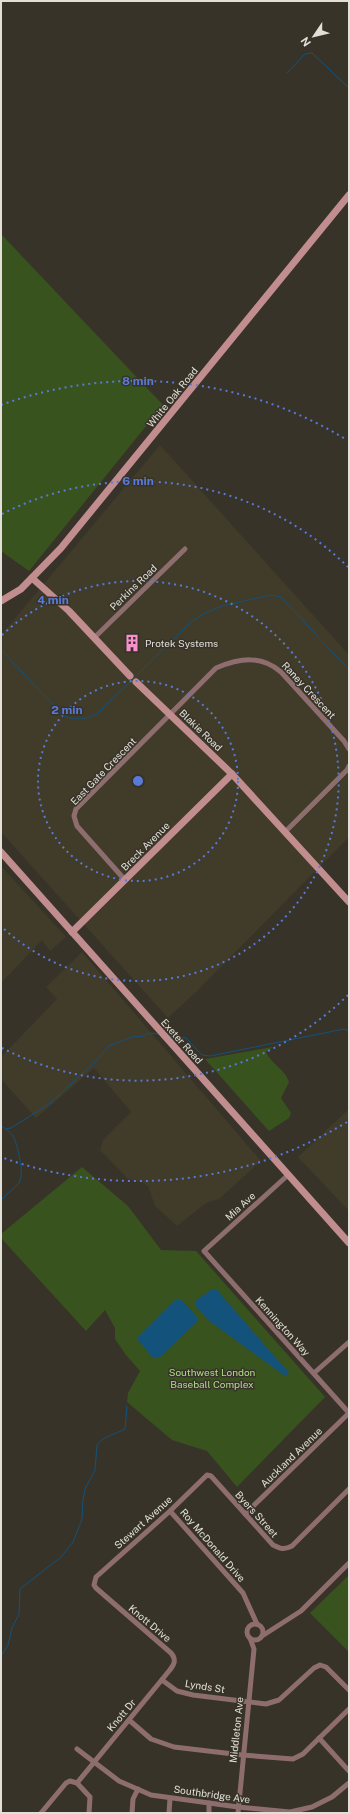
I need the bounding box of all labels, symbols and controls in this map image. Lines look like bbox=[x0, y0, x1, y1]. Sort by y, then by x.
north arrow bbox=[294, 16, 334, 56]
text: N bbox=[298, 35, 313, 49]
street label: White Oak Road bbox=[144, 364, 200, 430]
text: 8 min bbox=[122, 374, 154, 388]
text: 6 min bbox=[122, 474, 154, 488]
street label: Perkins Road bbox=[107, 562, 159, 612]
text: 4 min bbox=[37, 593, 69, 607]
building icon: Protek Systems bbox=[122, 633, 142, 653]
place label: Protek Systems bbox=[145, 637, 218, 649]
street label: Raney Crescent bbox=[280, 659, 338, 721]
text: 2 min bbox=[51, 703, 83, 717]
street label: Blakie Road bbox=[177, 707, 225, 753]
street label: East Gate Crescent bbox=[68, 735, 138, 807]
centre of rings bbox=[131, 774, 145, 788]
street label: Breck Avenue bbox=[118, 819, 172, 873]
street label: Exeter Road bbox=[159, 1016, 205, 1066]
street label: Mia Ave bbox=[222, 1189, 258, 1223]
street label: Kennington Way bbox=[253, 1294, 313, 1359]
park label: Southwest London Baseball Complex bbox=[169, 1366, 256, 1390]
street label: Auckland Avenue bbox=[258, 1424, 324, 1489]
street label: Byers Street bbox=[233, 1488, 281, 1540]
street label: Stewart Avenue bbox=[112, 1493, 175, 1551]
street label: Roy McDonald Drive bbox=[178, 1506, 248, 1584]
street label: Knott Drive bbox=[126, 1602, 174, 1644]
street label: Lynds St bbox=[184, 1677, 226, 1695]
street label: Knott Dr bbox=[104, 1696, 138, 1734]
street label: Middleton Ave bbox=[227, 1696, 245, 1764]
street label: Southbridge Ave bbox=[173, 1783, 251, 1805]

